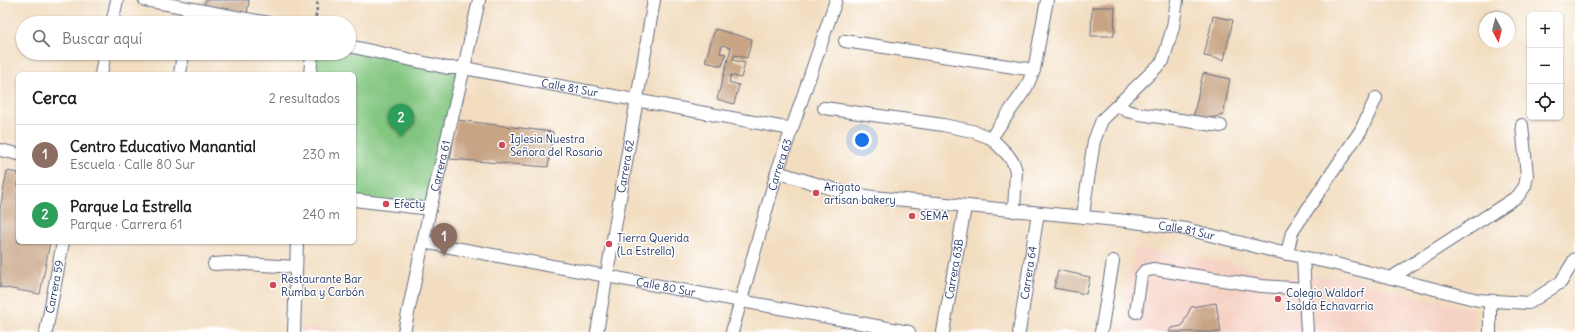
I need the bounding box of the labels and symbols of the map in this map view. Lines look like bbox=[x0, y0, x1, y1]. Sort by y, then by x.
north arrow bbox=[1479, 12, 1515, 48]
street label: Calle 81 Sur bbox=[540, 76, 600, 100]
pin: 2 bbox=[388, 104, 414, 137]
your location bbox=[852, 130, 872, 150]
place label: Iglesia Nuestra Señora del Rosario bbox=[510, 132, 603, 159]
street label: Carrera 63 bbox=[765, 137, 795, 192]
street label: Carrera 61 bbox=[427, 139, 453, 193]
street label: Carrera 62 bbox=[614, 139, 637, 194]
marker: Iglesia Nuestra Señora del Rosario bbox=[497, 140, 507, 150]
place label: Arigato artisan bakery bbox=[824, 180, 896, 207]
marker: Arigato artisan bakery bbox=[811, 188, 821, 198]
place label: Efecty bbox=[394, 197, 425, 211]
marker: Efecty bbox=[381, 199, 391, 209]
place label: SEMA bbox=[920, 209, 949, 223]
marker: SEMA bbox=[907, 211, 917, 221]
street label: Calle 81 Sur bbox=[1158, 218, 1217, 243]
pin: 1 bbox=[431, 223, 457, 256]
place label: Tierra Querida (La Estrella) bbox=[617, 231, 689, 258]
street label: Carrera 63B bbox=[942, 238, 966, 300]
marker: Tierra Querida (La Estrella) bbox=[604, 239, 614, 249]
street label: Carrera 64 bbox=[1017, 245, 1040, 301]
street label: Carrera 59 bbox=[43, 259, 66, 315]
place label: Restaurante Bar Rumba y Carbón bbox=[281, 272, 364, 299]
street label: Calle 80 Sur bbox=[635, 275, 697, 299]
marker: Restaurante Bar Rumba y Carbón bbox=[268, 280, 278, 290]
place label: Colegio Waldorf Isolda Echavarría bbox=[1286, 286, 1374, 313]
marker: Colegio Waldorf Isolda Echavarría bbox=[1273, 294, 1283, 304]

